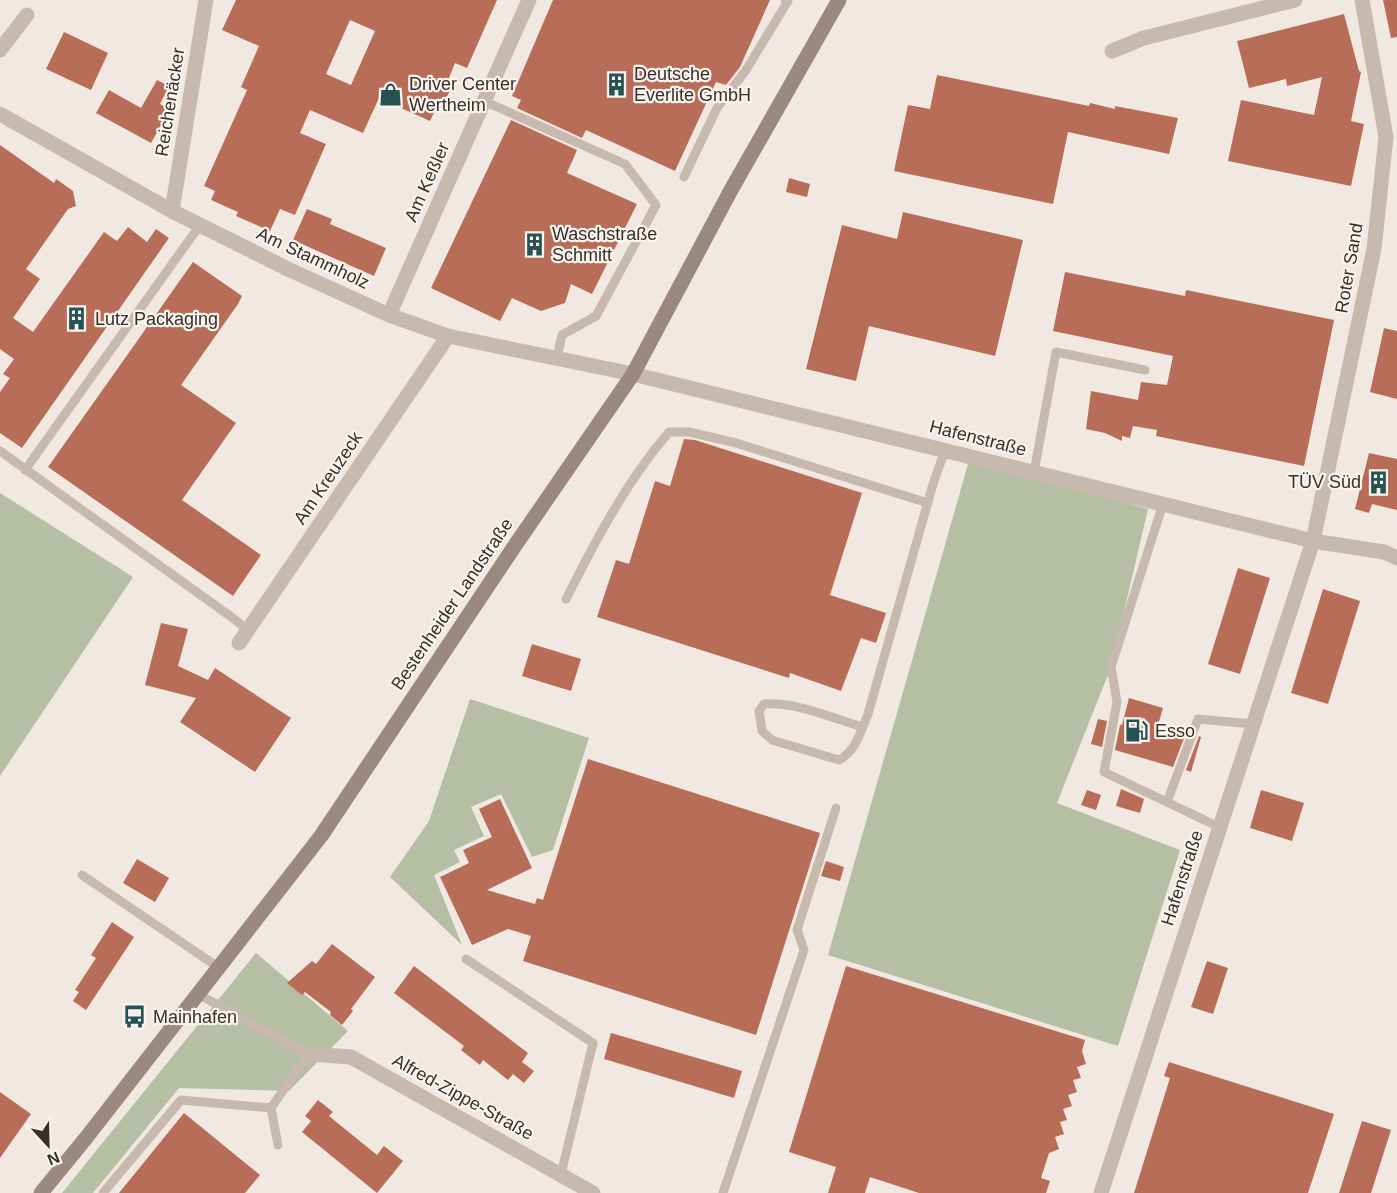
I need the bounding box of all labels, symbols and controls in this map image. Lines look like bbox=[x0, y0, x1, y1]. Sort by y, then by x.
street label: Reichenäcker bbox=[152, 46, 188, 158]
place label: Deutsche Everlite GmbH bbox=[634, 64, 751, 105]
building icon: Deutsche Everlite GmbH bbox=[603, 71, 629, 97]
place label: Driver Center Wertheim bbox=[409, 74, 516, 115]
shop icon: Driver Center Wertheim bbox=[378, 81, 404, 107]
street label: Am Keßler bbox=[401, 139, 453, 225]
street label: Roter Sand bbox=[1331, 221, 1367, 315]
street label: Am Stammholz bbox=[253, 223, 373, 293]
place label: Waschstraße Schmitt bbox=[552, 224, 657, 265]
building icon: Waschstraße Schmitt bbox=[521, 231, 547, 257]
building icon: Lutz Packaging bbox=[64, 306, 90, 332]
place label: Lutz Packaging bbox=[95, 309, 218, 329]
street label: Hafenstraße bbox=[928, 416, 1028, 460]
street label: Am Kreuzeck bbox=[290, 427, 367, 528]
building icon: TÜV Süd bbox=[1366, 469, 1392, 495]
place label: TÜV Süd bbox=[1288, 472, 1361, 492]
street label: Bestenheider Landstraße bbox=[387, 515, 517, 693]
fuel station icon: Esso bbox=[1124, 718, 1150, 744]
place label: Esso bbox=[1155, 721, 1195, 741]
street label: Hafenstraße bbox=[1157, 828, 1207, 928]
bus stop icon: Mainhafen bbox=[122, 1004, 148, 1030]
place label: Mainhafen bbox=[153, 1007, 237, 1027]
street label: Alfred-Zippe-Straße bbox=[389, 1050, 537, 1144]
north arrow bbox=[18, 1115, 78, 1175]
text: N bbox=[45, 1148, 62, 1168]

